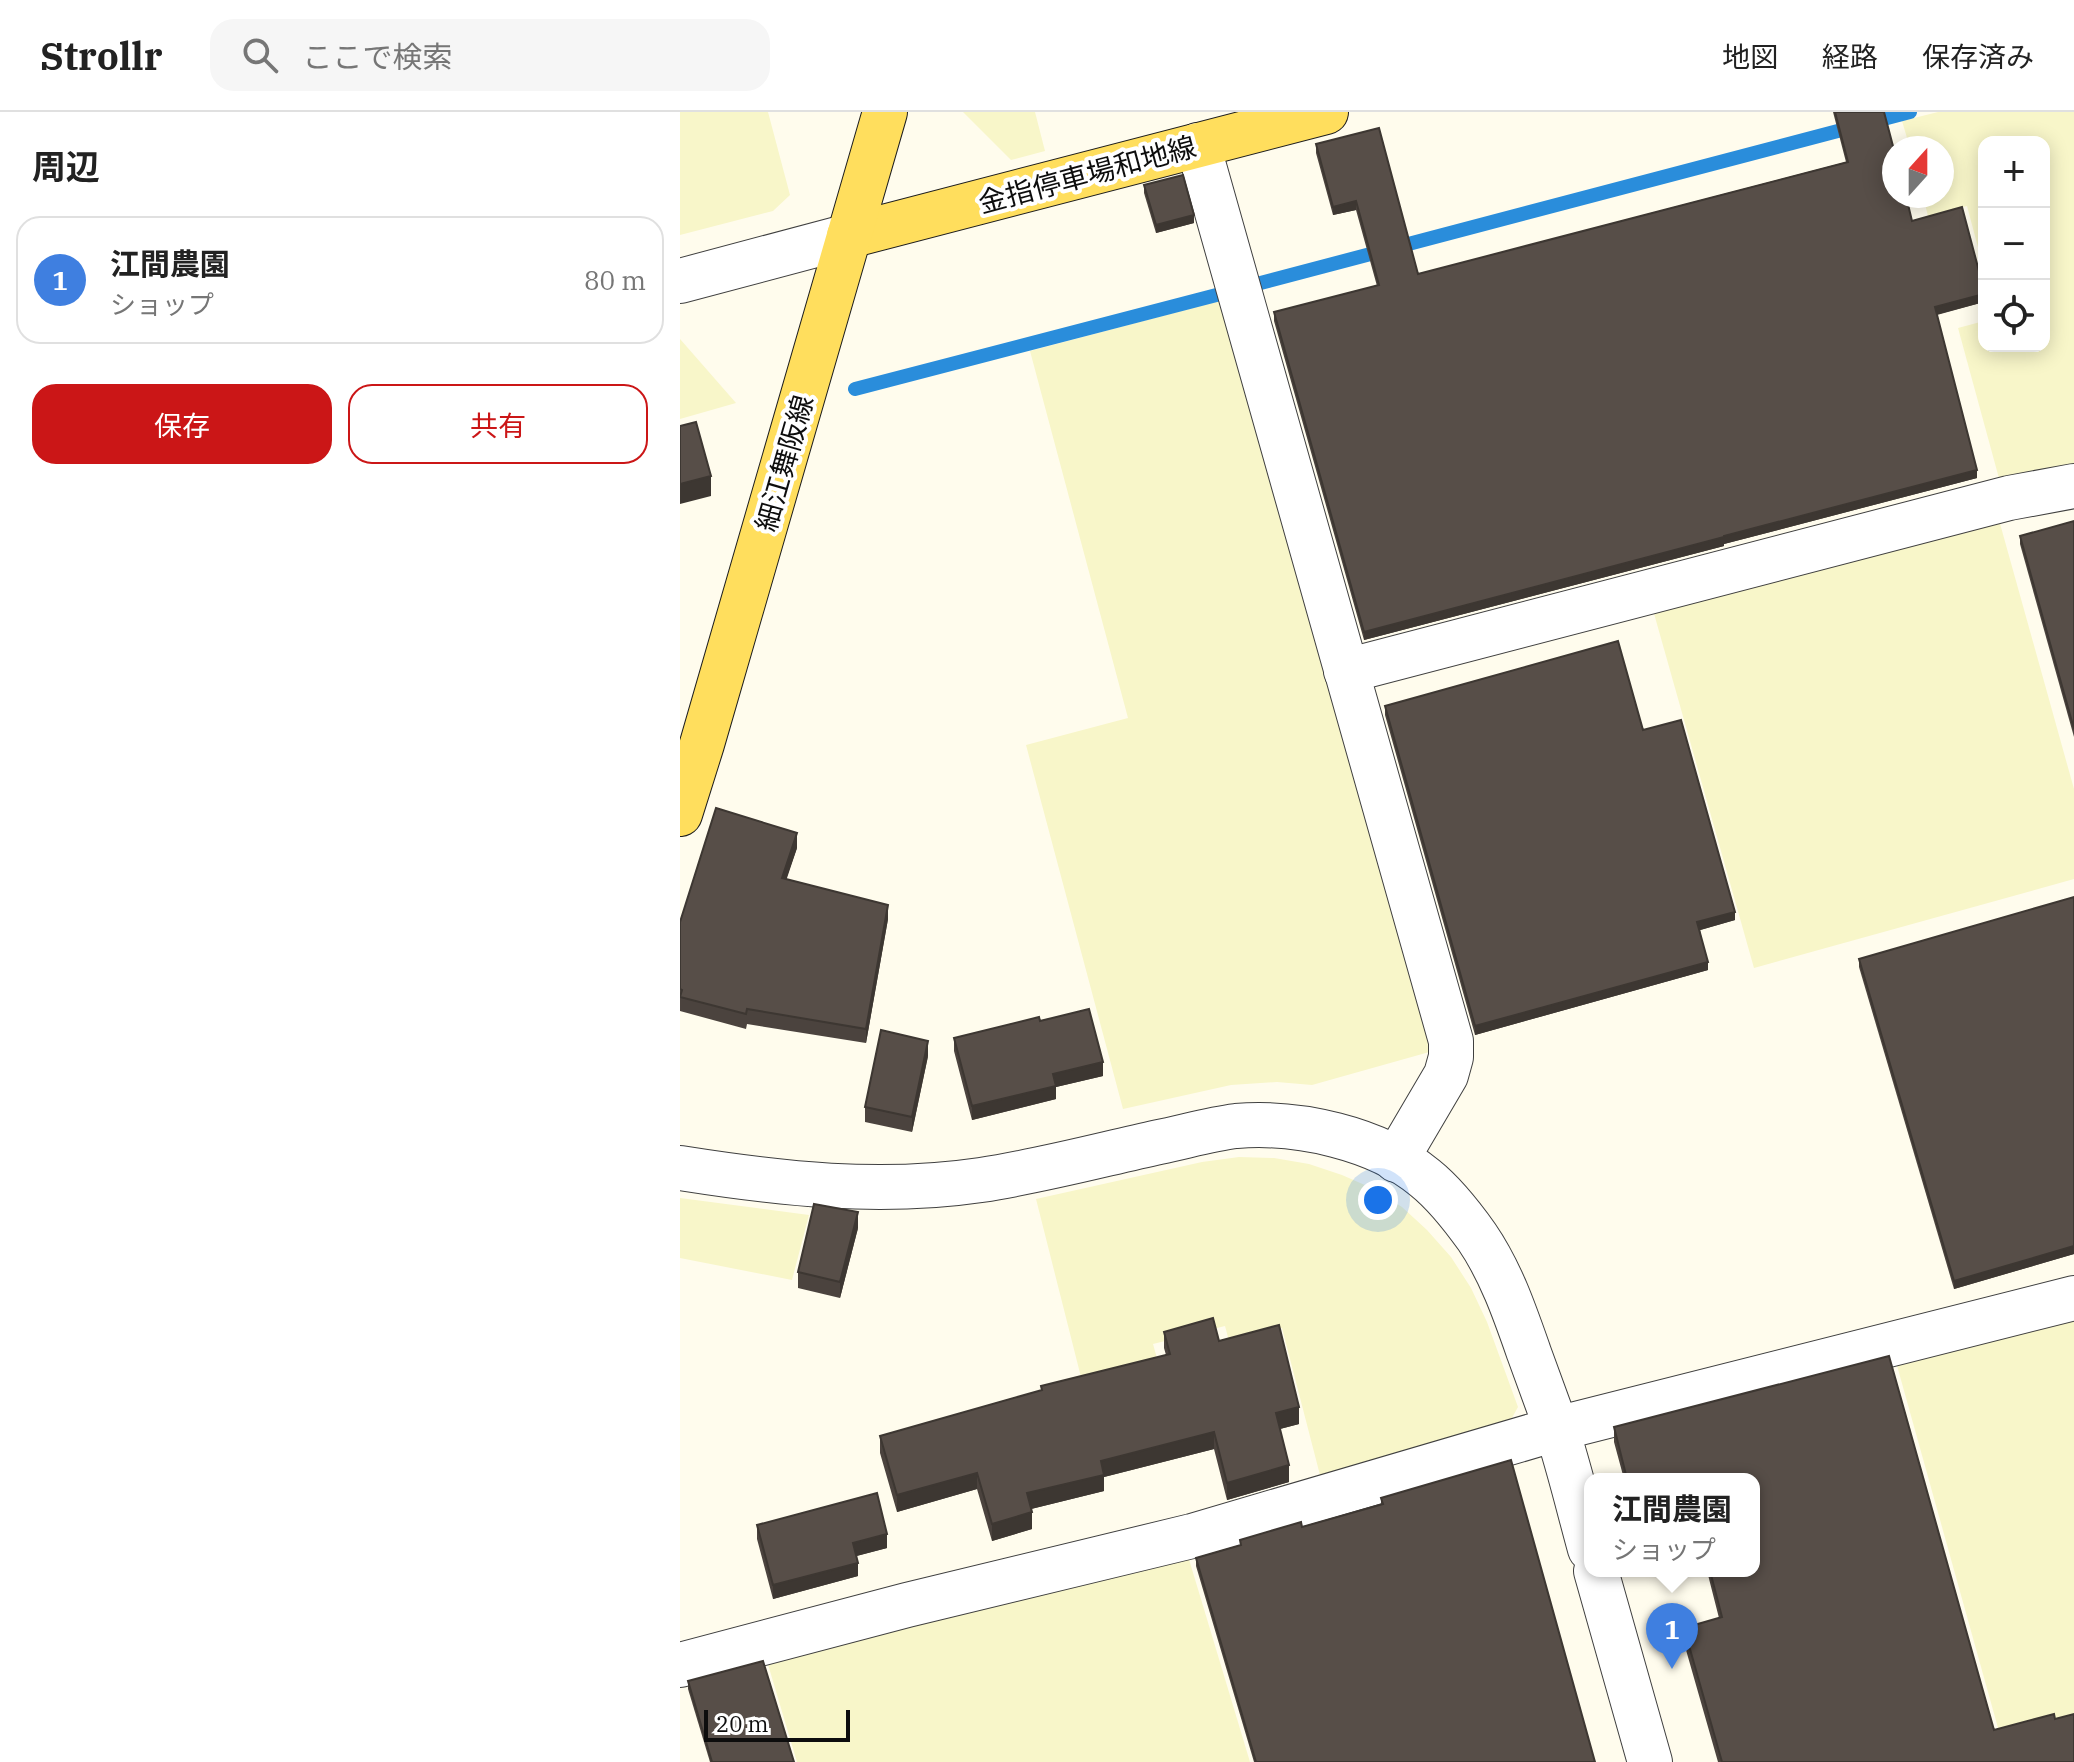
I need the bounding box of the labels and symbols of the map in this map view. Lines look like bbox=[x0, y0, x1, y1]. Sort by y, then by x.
street label: 金指停車場和地線 bbox=[974, 127, 1200, 221]
north arrow bbox=[1882, 136, 1954, 208]
street label: 細江舞阪線 bbox=[747, 391, 821, 535]
your location bbox=[1358, 1180, 1398, 1220]
pin: 1 bbox=[1646, 1603, 1698, 1669]
scale bar bbox=[704, 1706, 850, 1742]

